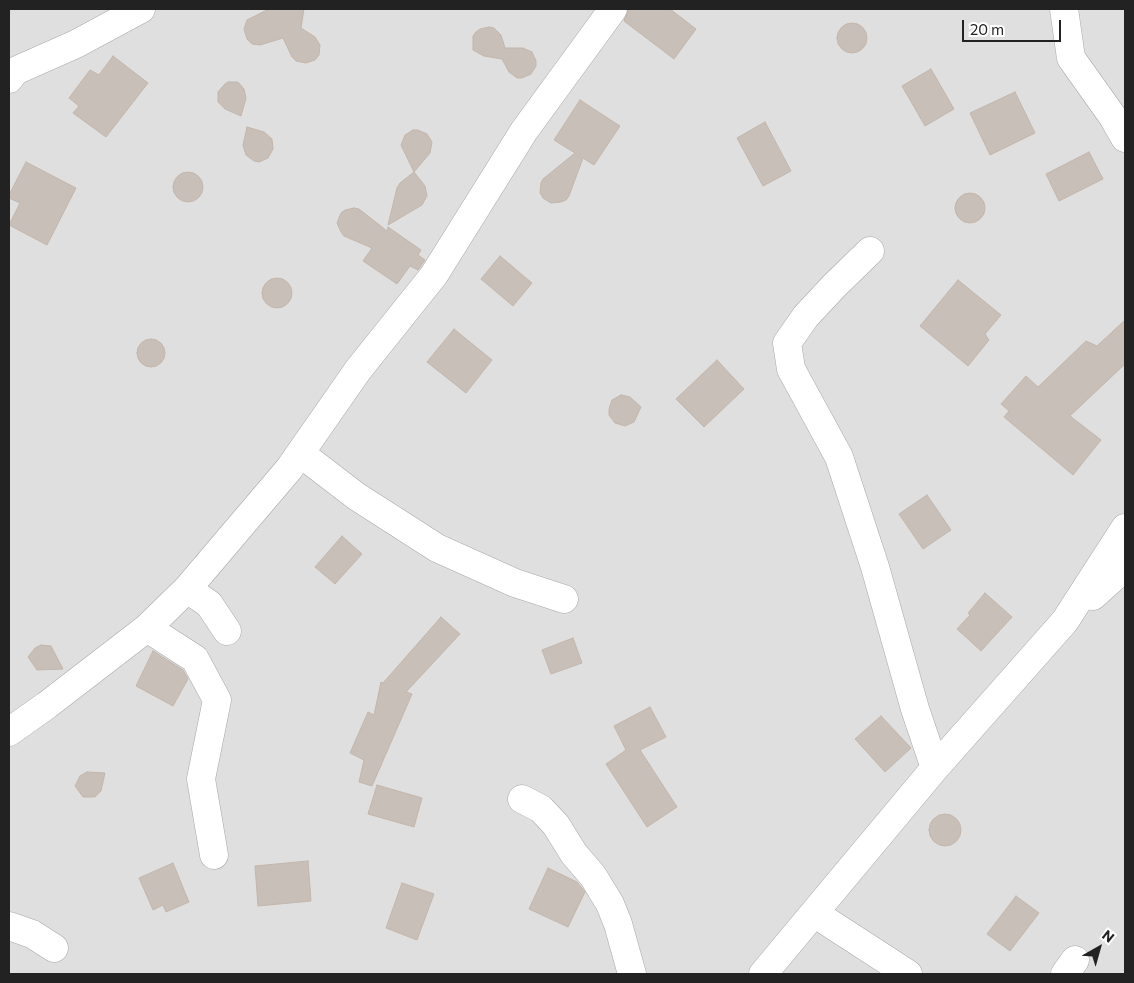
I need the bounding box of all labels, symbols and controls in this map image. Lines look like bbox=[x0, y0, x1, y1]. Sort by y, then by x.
scale bar bbox=[964, 10, 1063, 42]
text: 20 m bbox=[970, 20, 1004, 38]
north arrow bbox=[1074, 923, 1124, 973]
text: N bbox=[1099, 926, 1118, 946]

